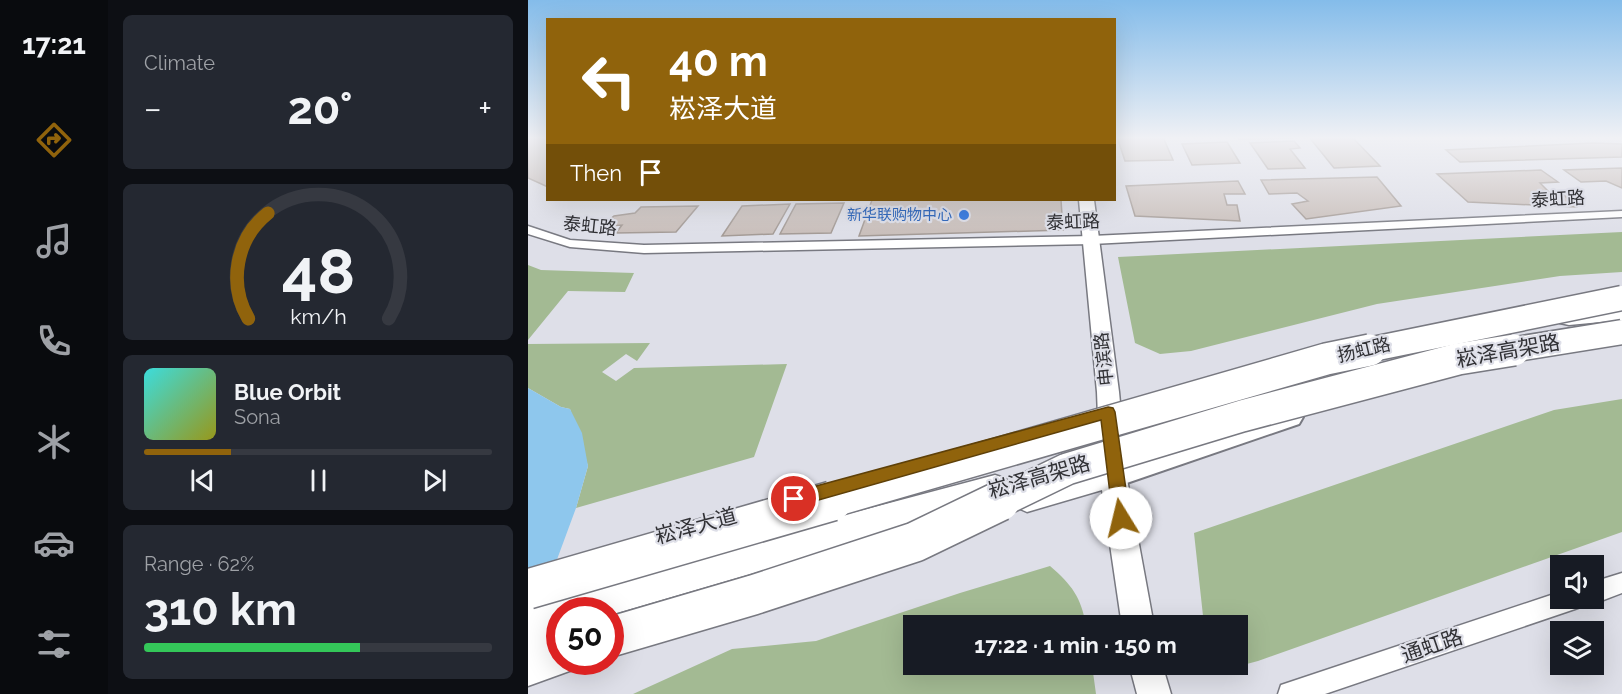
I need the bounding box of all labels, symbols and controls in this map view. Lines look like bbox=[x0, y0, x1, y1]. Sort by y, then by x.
text: 17:21 bbox=[22, 29, 86, 60]
text: 40 m bbox=[669, 37, 768, 86]
icon: left bbox=[570, 42, 648, 120]
text: Climate bbox=[144, 51, 215, 75]
text: 20° bbox=[287, 82, 353, 135]
text: − bbox=[144, 89, 162, 128]
text: + bbox=[478, 89, 492, 128]
text: 崧泽大道 bbox=[669, 93, 777, 124]
icon: directions bbox=[33, 119, 75, 161]
icon: arrive bbox=[634, 156, 667, 189]
text: Then bbox=[570, 160, 622, 186]
street label: 泰虹路 bbox=[1530, 187, 1585, 210]
place label: 新华联购物中心 bbox=[847, 206, 952, 224]
marker: 新华联购物中心 bbox=[957, 208, 971, 222]
street label: 泰虹路 bbox=[1046, 210, 1100, 233]
street label: 泰虹路 bbox=[562, 212, 618, 239]
icon: music bbox=[33, 220, 75, 262]
text: 48 bbox=[281, 235, 355, 309]
text: km/h bbox=[290, 305, 346, 330]
icon: phone bbox=[33, 320, 75, 362]
street label: 崧泽高架路 bbox=[1454, 329, 1562, 372]
street label: 申滨路 bbox=[1090, 331, 1117, 387]
street label: 扬虹路 bbox=[1335, 333, 1393, 366]
text: Blue Orbit bbox=[234, 379, 341, 405]
text: Sona bbox=[234, 405, 281, 429]
icon: climate bbox=[33, 421, 75, 463]
street label: 崧泽高架路 bbox=[985, 450, 1093, 503]
icon: previous bbox=[186, 464, 219, 497]
icon: pause bbox=[302, 464, 335, 497]
icon: next bbox=[418, 464, 451, 497]
pin bbox=[768, 473, 819, 524]
icon: arrive bbox=[777, 482, 810, 515]
position arrow bbox=[1089, 486, 1153, 550]
street label: 崧泽大道 bbox=[652, 503, 740, 548]
icon: car bbox=[33, 522, 75, 564]
text: Range · 62% bbox=[144, 552, 254, 576]
map controls bbox=[1550, 555, 1604, 675]
button: sound bbox=[1550, 555, 1604, 609]
text: 310 km bbox=[144, 583, 297, 636]
speed limit sign: 50 bbox=[546, 597, 624, 675]
button: layers bbox=[1550, 621, 1604, 675]
icon: filters bbox=[33, 623, 75, 665]
street label: 通虹路 bbox=[1398, 623, 1466, 668]
text: 17:22 · 1 min · 150 m bbox=[974, 632, 1177, 658]

